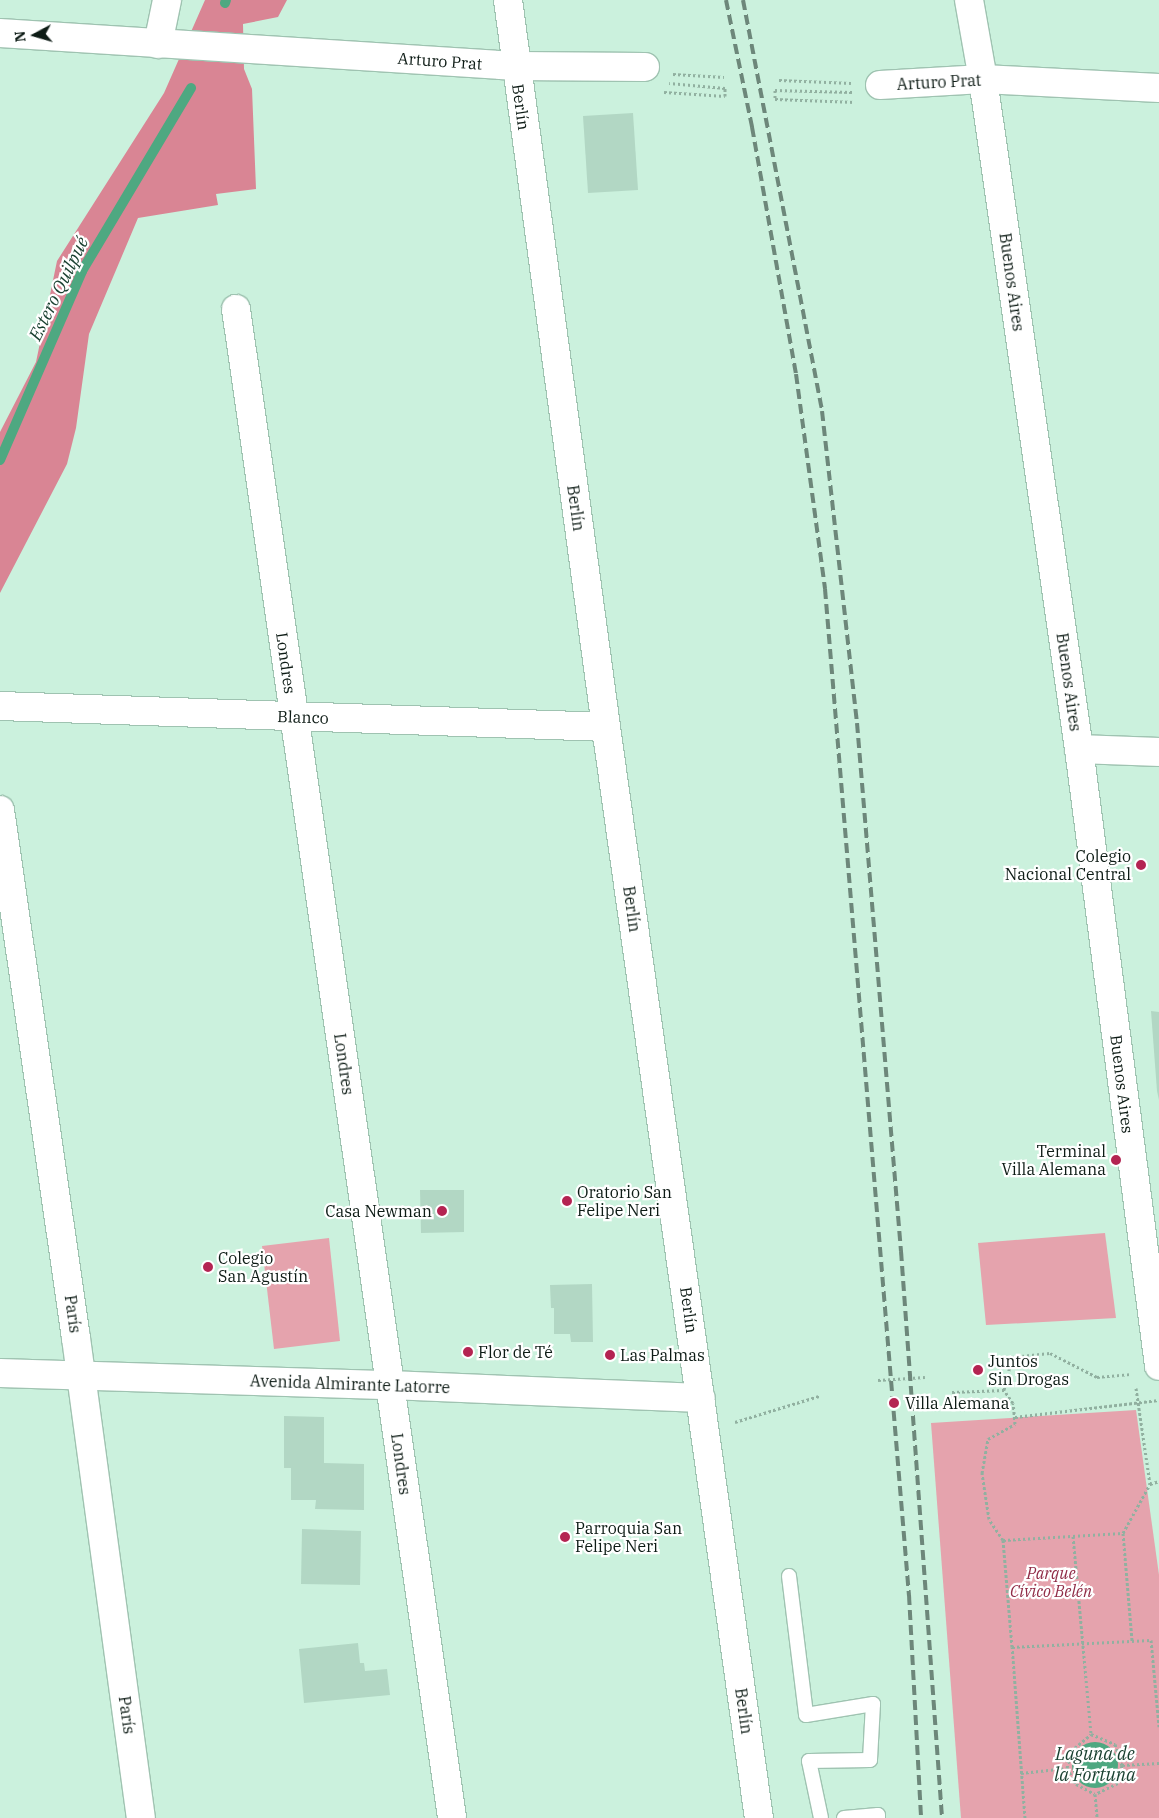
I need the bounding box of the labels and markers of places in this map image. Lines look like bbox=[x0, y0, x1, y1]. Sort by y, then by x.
place label: Colegio Nacional Central bbox=[1005, 846, 1131, 884]
marker: Colegio Nacional Central bbox=[1135, 859, 1147, 871]
place label: Terminal Villa Alemana bbox=[1001, 1141, 1106, 1179]
marker: Terminal Villa Alemana bbox=[1110, 1154, 1122, 1166]
place label: Oratorio San Felipe Neri bbox=[577, 1182, 672, 1220]
marker: Oratorio San Felipe Neri bbox=[561, 1195, 573, 1207]
place label: Casa Newman bbox=[325, 1201, 432, 1221]
marker: Casa Newman bbox=[436, 1205, 448, 1217]
place label: Colegio San Agustín bbox=[218, 1248, 308, 1286]
marker: Colegio San Agustín bbox=[202, 1261, 214, 1273]
place label: Flor de Té bbox=[478, 1342, 553, 1362]
place label: Las Palmas bbox=[620, 1345, 705, 1365]
marker: Flor de Té bbox=[462, 1346, 474, 1358]
marker: Las Palmas bbox=[604, 1349, 616, 1361]
place label: Juntos Sin Drogas bbox=[988, 1351, 1069, 1389]
marker: Juntos Sin Drogas bbox=[972, 1364, 984, 1376]
place label: Villa Alemana bbox=[905, 1393, 1010, 1413]
marker: Villa Alemana bbox=[887, 1396, 901, 1410]
place label: Parroquia San Felipe Neri bbox=[575, 1518, 682, 1556]
marker: Parroquia San Felipe Neri bbox=[559, 1531, 571, 1543]

